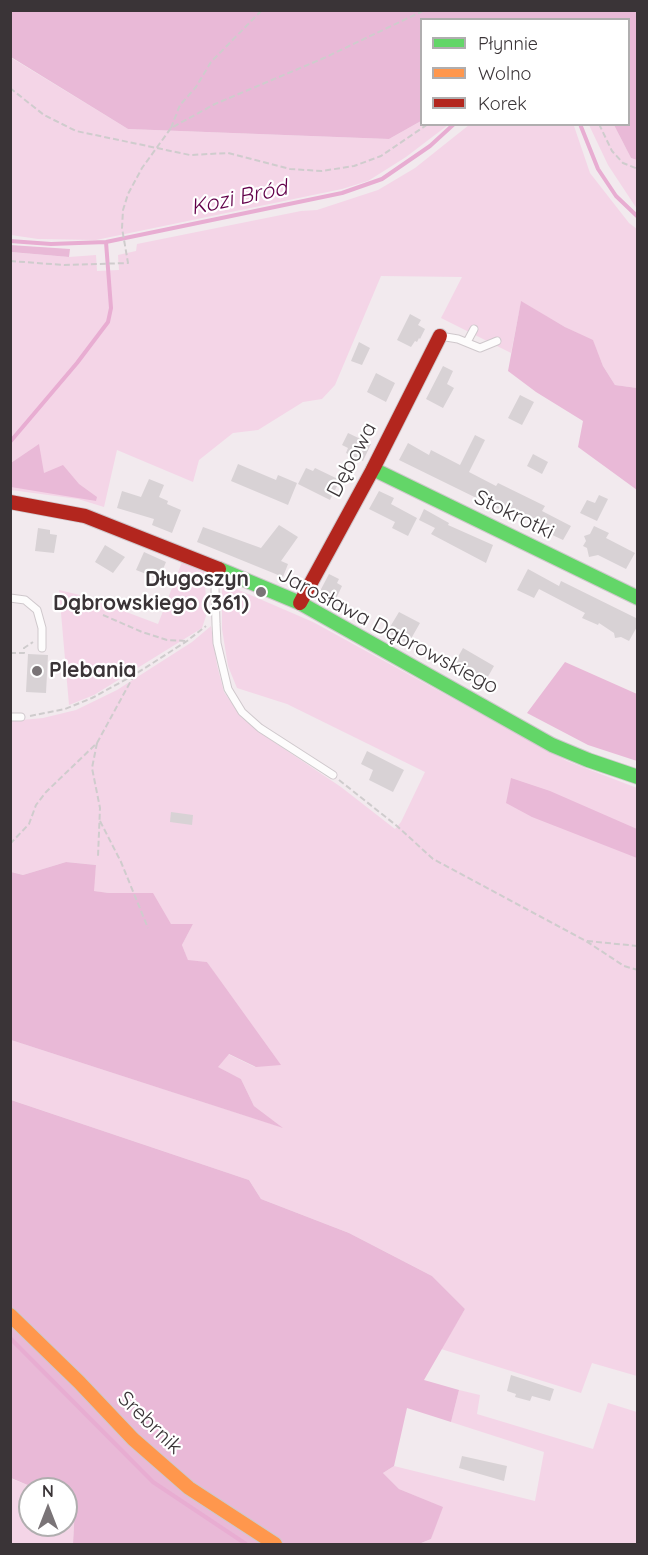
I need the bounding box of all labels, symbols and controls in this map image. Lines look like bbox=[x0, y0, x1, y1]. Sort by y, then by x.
legend bbox=[420, 18, 630, 126]
text: Płynnie bbox=[478, 32, 538, 55]
text: Wolno bbox=[478, 62, 531, 85]
text: Korek bbox=[478, 92, 527, 115]
water label: Kozi Bród bbox=[188, 175, 290, 221]
street label: Dębowa bbox=[322, 418, 382, 502]
street label: Stokrotki bbox=[470, 485, 558, 545]
street label: Jarosława Dąbrowskiego bbox=[274, 562, 502, 700]
place label: Długoszyn Dąbrowskiego (361) bbox=[53, 567, 249, 617]
marker: Długoszyn Dąbrowskiego (361) bbox=[254, 585, 268, 599]
place label: Plebania bbox=[49, 658, 137, 684]
marker: Plebania bbox=[30, 664, 44, 678]
street label: Srebrnik bbox=[112, 1386, 188, 1460]
north arrow bbox=[18, 1477, 78, 1537]
text: N bbox=[42, 1481, 54, 1501]

